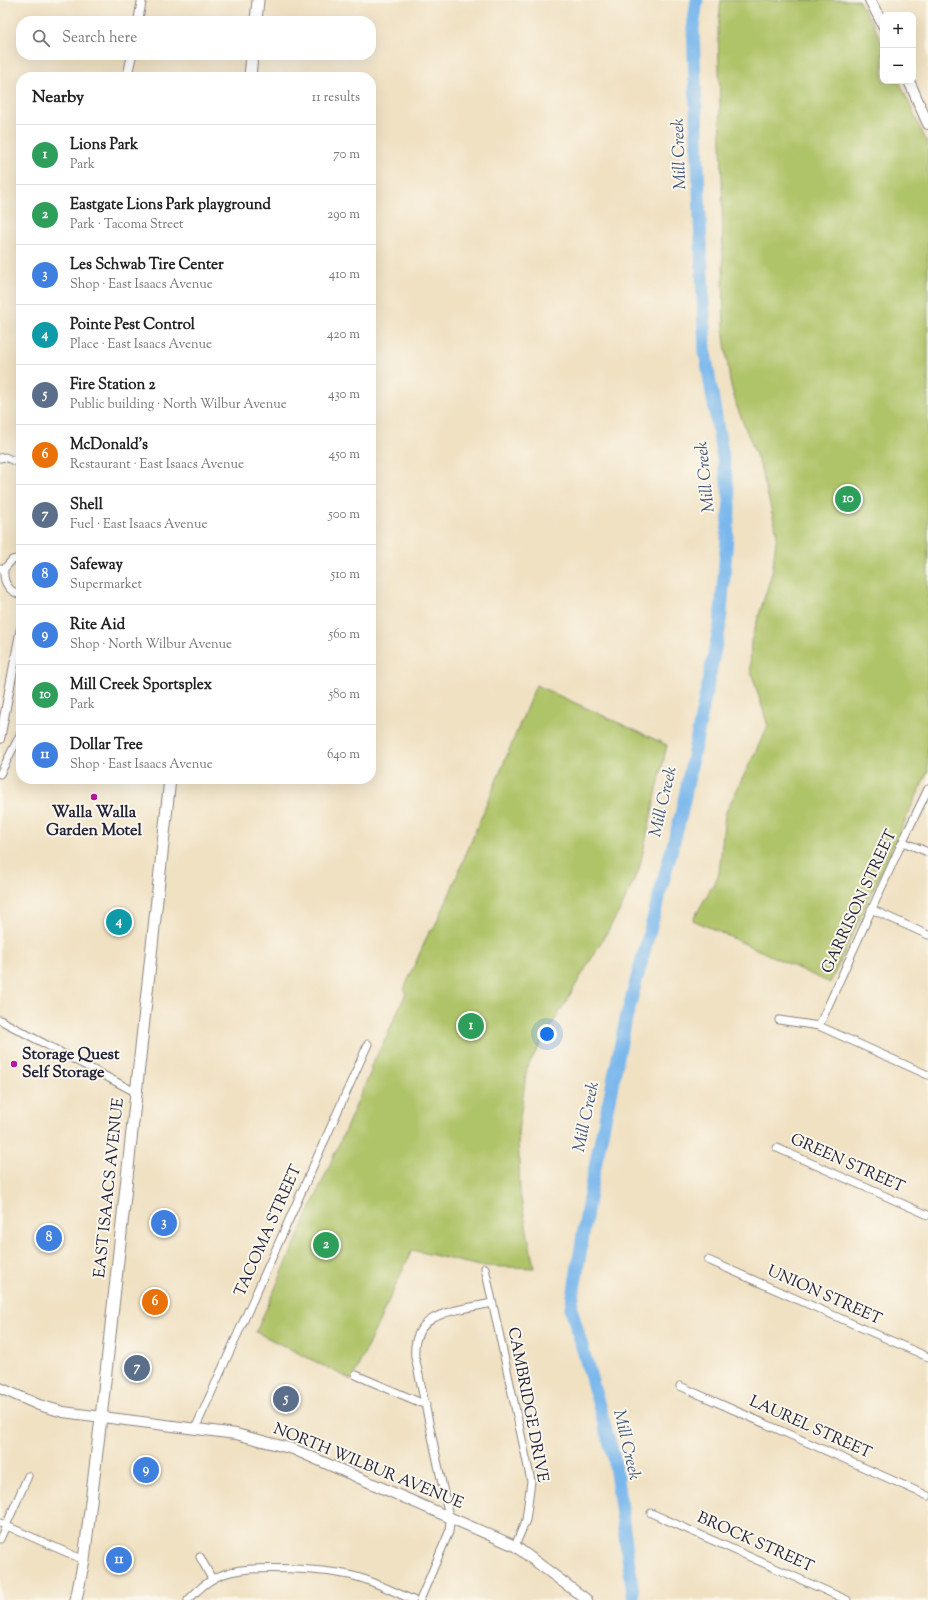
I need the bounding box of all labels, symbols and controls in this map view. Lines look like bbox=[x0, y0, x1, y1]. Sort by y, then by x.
map controls bbox=[880, 12, 916, 84]
button: + bbox=[880, 12, 916, 48]
search box bbox=[16, 16, 376, 60]
icon: search bbox=[30, 27, 52, 49]
text: Search here bbox=[62, 28, 137, 49]
button: − bbox=[880, 48, 916, 84]
text: Nearby bbox=[32, 86, 84, 110]
text: 11 results bbox=[312, 89, 360, 107]
water label: Mill Creek bbox=[667, 118, 693, 190]
text: Lions Park bbox=[70, 135, 138, 156]
text: 1 bbox=[43, 146, 47, 164]
text: 70 m bbox=[333, 146, 360, 164]
text: Park bbox=[70, 156, 95, 174]
text: Eastgate Lions Park playground bbox=[70, 195, 271, 216]
text: 2 bbox=[42, 206, 48, 224]
text: 290 m bbox=[327, 206, 360, 224]
text: Park · Tacoma Street bbox=[70, 216, 184, 234]
text: Les Schwab Tire Center bbox=[70, 255, 224, 276]
text: 3 bbox=[42, 266, 48, 284]
text: 410 m bbox=[329, 266, 360, 284]
text: Shop · East Isaacs Avenue bbox=[70, 276, 213, 294]
text: Pointe Pest Control bbox=[70, 315, 195, 336]
text: 4 bbox=[42, 326, 48, 344]
text: 420 m bbox=[327, 326, 360, 344]
text: Place · East Isaacs Avenue bbox=[70, 336, 212, 354]
text: Fire Station 2 bbox=[70, 375, 156, 396]
text: 5 bbox=[43, 386, 47, 404]
text: 430 m bbox=[328, 386, 360, 404]
text: Public building · North Wilbur Avenue bbox=[70, 396, 287, 414]
text: McDonald's bbox=[70, 435, 148, 456]
water label: Mill Creek bbox=[690, 440, 722, 514]
text: 6 bbox=[42, 446, 48, 464]
text: 450 m bbox=[329, 446, 360, 464]
text: Restaurant · East Isaacs Avenue bbox=[70, 456, 244, 474]
pin: 10 bbox=[835, 484, 861, 514]
text: Shell bbox=[70, 495, 103, 516]
text: 7 bbox=[42, 506, 48, 524]
text: 500 m bbox=[328, 506, 360, 524]
text: Fuel · East Isaacs Avenue bbox=[70, 516, 207, 534]
text: Safeway bbox=[70, 555, 123, 576]
text: 8 bbox=[42, 566, 48, 584]
text: 510 m bbox=[331, 566, 360, 584]
text: Supermarket bbox=[70, 576, 142, 594]
text: Rite Aid bbox=[70, 615, 125, 636]
text: 9 bbox=[42, 626, 48, 644]
text: 560 m bbox=[329, 626, 360, 644]
text: Shop · North Wilbur Avenue bbox=[70, 636, 232, 654]
text: Mill Creek Sportsplex bbox=[70, 675, 212, 696]
text: 10 bbox=[39, 686, 51, 704]
text: 580 m bbox=[329, 686, 360, 704]
text: Park bbox=[70, 696, 95, 714]
text: Dollar Tree bbox=[70, 735, 143, 756]
text: 11 bbox=[41, 746, 49, 764]
text: 640 m bbox=[327, 746, 360, 764]
text: Shop · East Isaacs Avenue bbox=[70, 756, 213, 774]
water label: Mill Creek bbox=[644, 764, 684, 840]
marker: Walla Walla Garden Motel bbox=[89, 792, 99, 802]
place label: Walla Walla Garden Motel bbox=[46, 802, 142, 843]
street label: GARRISON STREET bbox=[817, 826, 903, 978]
pin: 4 bbox=[106, 907, 132, 937]
pin: 1 bbox=[458, 1011, 484, 1041]
your location bbox=[537, 1024, 557, 1044]
place label: Storage Quest Self Storage bbox=[22, 1044, 120, 1085]
marker: Storage Quest Self Storage bbox=[9, 1059, 19, 1069]
water label: Mill Creek bbox=[568, 1079, 606, 1154]
street label: EAST ISAACS AVENUE bbox=[89, 1097, 131, 1279]
street label: GREEN STREET bbox=[786, 1128, 908, 1200]
street label: TACOMA STREET bbox=[230, 1161, 308, 1301]
pin: 3 bbox=[151, 1208, 177, 1238]
pin: 8 bbox=[36, 1223, 62, 1253]
pin: 2 bbox=[313, 1230, 339, 1260]
street label: UNION STREET bbox=[763, 1260, 885, 1332]
pin: 6 bbox=[142, 1287, 168, 1317]
street label: CAMBRIDGE DRIVE bbox=[501, 1325, 553, 1485]
pin: 7 bbox=[124, 1353, 150, 1383]
pin: 5 bbox=[273, 1384, 299, 1414]
street label: LAUREL STREET bbox=[745, 1391, 875, 1465]
water label: Mill Creek bbox=[606, 1407, 646, 1483]
street label: NORTH WILBUR AVENUE bbox=[269, 1418, 467, 1516]
pin: 9 bbox=[133, 1455, 159, 1485]
street label: BROCK STREET bbox=[693, 1507, 817, 1579]
pin: 11 bbox=[106, 1545, 132, 1575]

